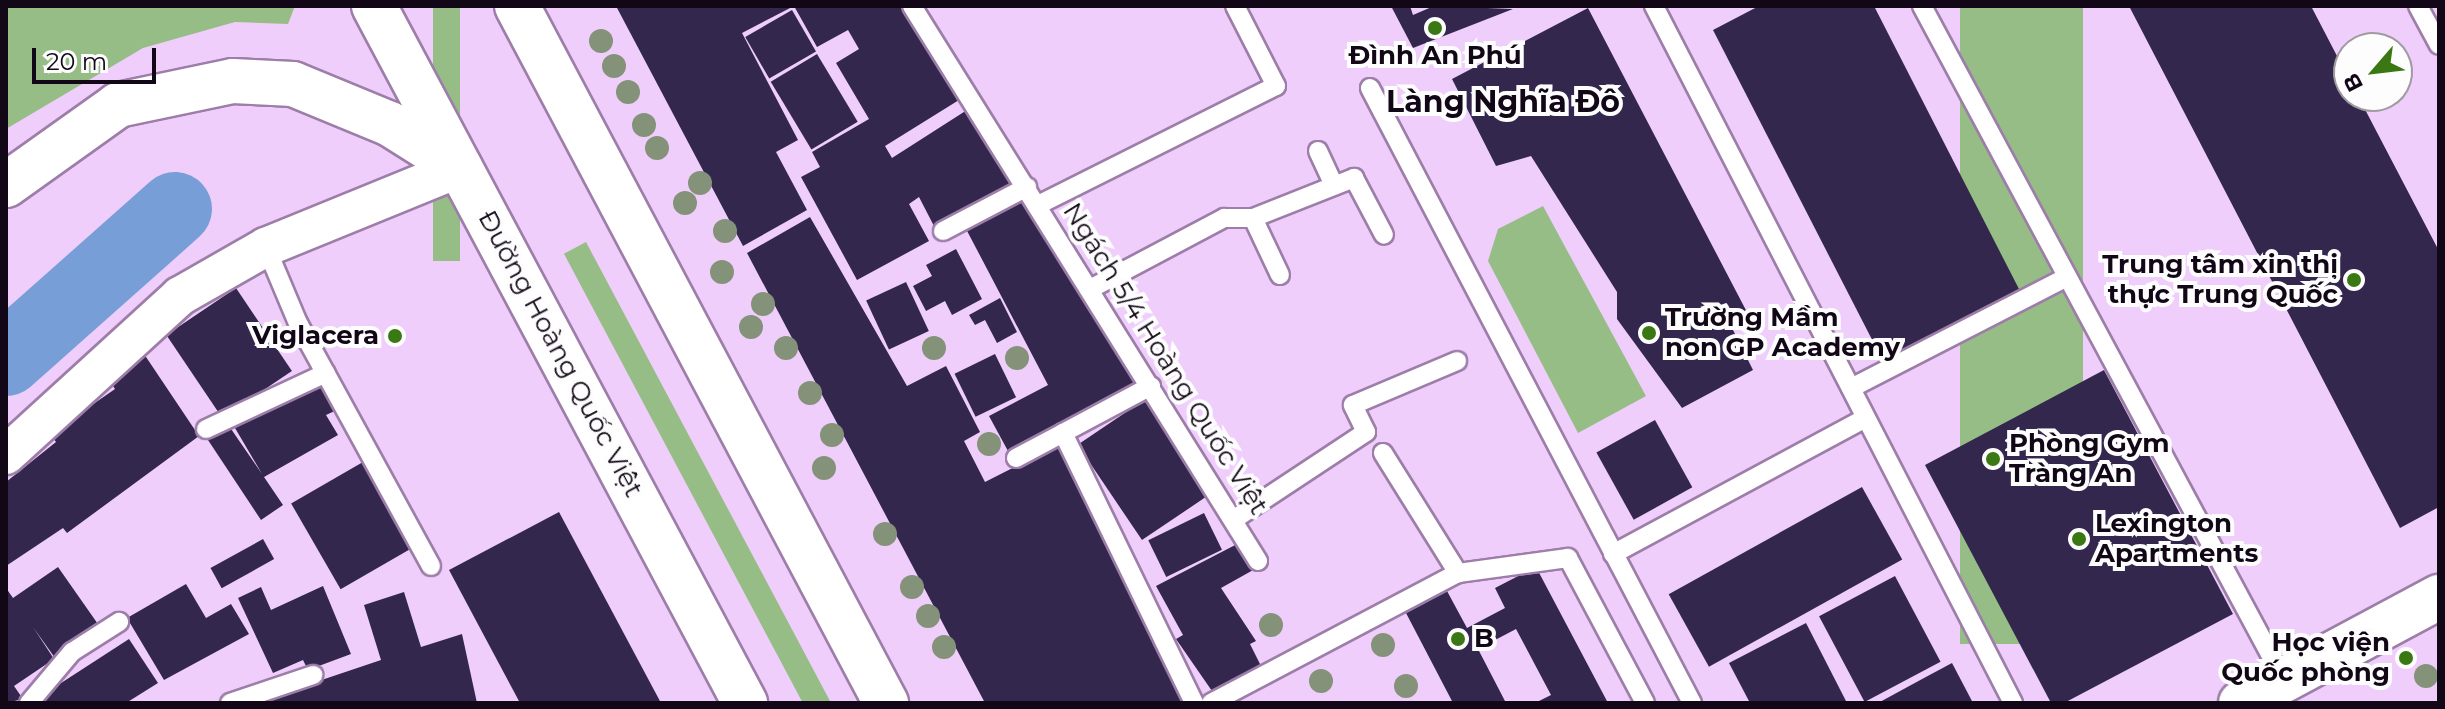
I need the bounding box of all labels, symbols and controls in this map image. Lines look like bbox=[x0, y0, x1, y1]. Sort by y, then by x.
marker: Đình An Phú bbox=[1426, 19, 1444, 37]
scale bar bbox=[36, 32, 160, 82]
north arrow bbox=[2333, 32, 2413, 112]
place label: Đình An Phú bbox=[1348, 40, 1522, 72]
text: 20 m bbox=[46, 47, 107, 76]
text: B bbox=[2337, 69, 2369, 96]
district label: Làng Nghĩa Đô bbox=[1386, 84, 1620, 120]
street label: Ngách 5/4 Hoàng Quốc Việt bbox=[1056, 197, 1274, 521]
street label: Đường Hoàng Quốc Việt bbox=[471, 205, 649, 503]
place label: Trung tâm xin thị thực Trung Quốc bbox=[2102, 249, 2338, 310]
marker: Trung tâm xin thị thực Trung Quốc bbox=[2345, 271, 2363, 289]
place label: Trường Mầm non GP Academy bbox=[1665, 302, 1900, 364]
place label: Viglacera bbox=[252, 320, 379, 352]
marker: Trường Mầm non GP Academy bbox=[1640, 324, 1658, 342]
marker: Viglacera bbox=[386, 327, 404, 345]
place label: Phòng Gym Tràng An bbox=[2009, 428, 2170, 490]
marker: Phòng Gym Tràng An bbox=[1984, 450, 2002, 468]
place label: Lexington Apartments bbox=[2095, 508, 2258, 570]
marker: Lexington Apartments bbox=[2070, 530, 2088, 548]
place label: B bbox=[1474, 623, 1494, 655]
place label: Học viện Quốc phòng bbox=[2221, 627, 2390, 688]
marker: B bbox=[1449, 630, 1467, 648]
marker: Học viện Quốc phòng bbox=[2397, 649, 2415, 667]

